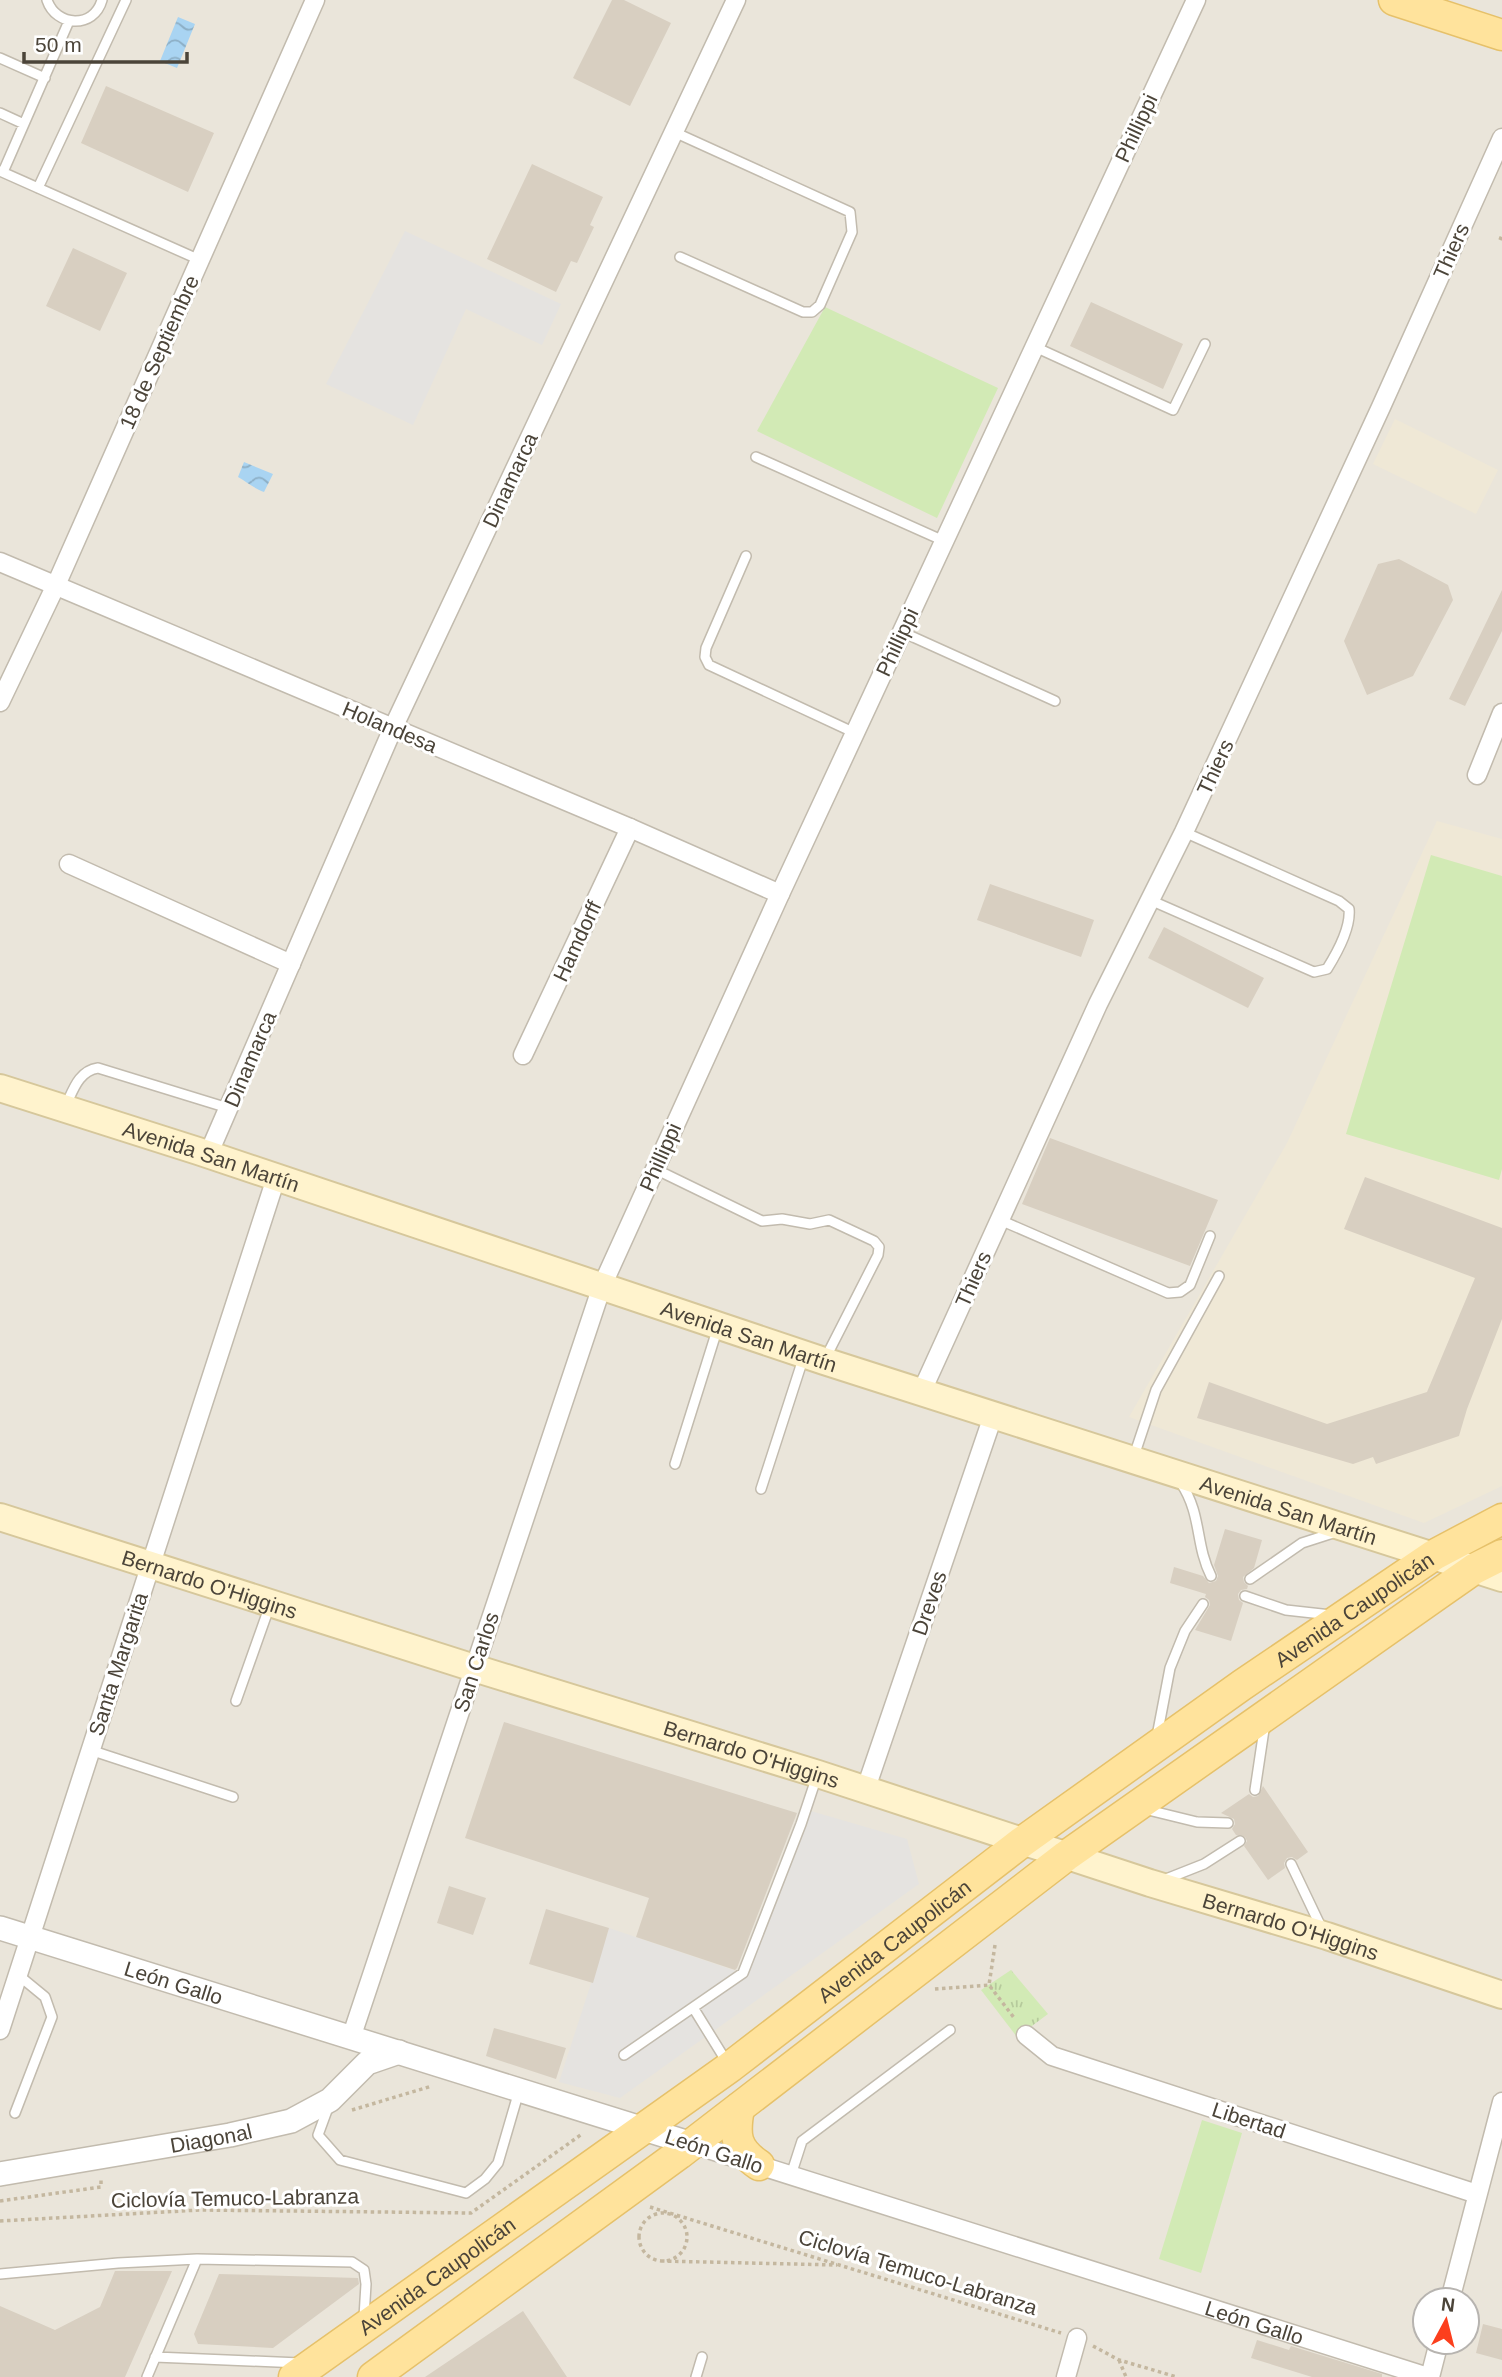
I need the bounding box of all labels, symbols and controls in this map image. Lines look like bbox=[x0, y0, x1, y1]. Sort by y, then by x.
scale bar bbox=[24, 21, 187, 65]
text: 50 m bbox=[35, 33, 82, 56]
street label: Phillippi bbox=[1110, 90, 1162, 166]
street label: Thiers bbox=[1429, 220, 1473, 282]
street label: 18 de Septiembre bbox=[115, 272, 203, 432]
street label: Dinamarca bbox=[478, 429, 542, 531]
street label: Phillippi bbox=[871, 604, 923, 680]
street label: Holandesa bbox=[339, 697, 441, 757]
street label: Thiers bbox=[1192, 736, 1238, 798]
street label: Hamdorff bbox=[548, 897, 606, 985]
street label: Dinamarca bbox=[220, 1007, 281, 1110]
street label: Avenida San Martín bbox=[120, 1116, 302, 1196]
street label: Phillippi bbox=[635, 1119, 685, 1195]
street label: Thiers bbox=[951, 1248, 995, 1310]
street label: Avenida San Martín bbox=[658, 1296, 840, 1376]
street label: Avenida San Martín bbox=[1197, 1471, 1380, 1549]
street label: Bernardo O'Higgins bbox=[119, 1545, 300, 1622]
street label: Avenida Caupolicán bbox=[1270, 1547, 1438, 1671]
street label: Dreves bbox=[907, 1568, 951, 1638]
street label: Santa Margarita bbox=[84, 1589, 152, 1739]
street label: San Carlos bbox=[449, 1609, 503, 1715]
street label: Bernardo O'Higgins bbox=[661, 1716, 842, 1792]
street label: Avenida Caupolicán bbox=[813, 1875, 975, 2007]
street label: Bernardo O'Higgins bbox=[1200, 1888, 1382, 1964]
street label: León Gallo bbox=[122, 1956, 226, 2008]
street label: Libertad bbox=[1209, 2097, 1289, 2143]
street label: Diagonal bbox=[168, 2119, 254, 2156]
street label: León Gallo bbox=[662, 2124, 766, 2178]
street label: Ciclovía Temuco-Labranza bbox=[111, 2184, 360, 2212]
street label: Avenida Caupolicán bbox=[354, 2212, 519, 2339]
street label: Ciclovía Temuco-Labranza bbox=[796, 2225, 1040, 2319]
north arrow bbox=[1411, 2286, 1481, 2356]
text: N bbox=[1440, 2293, 1456, 2316]
street label: León Gallo bbox=[1203, 2296, 1306, 2348]

